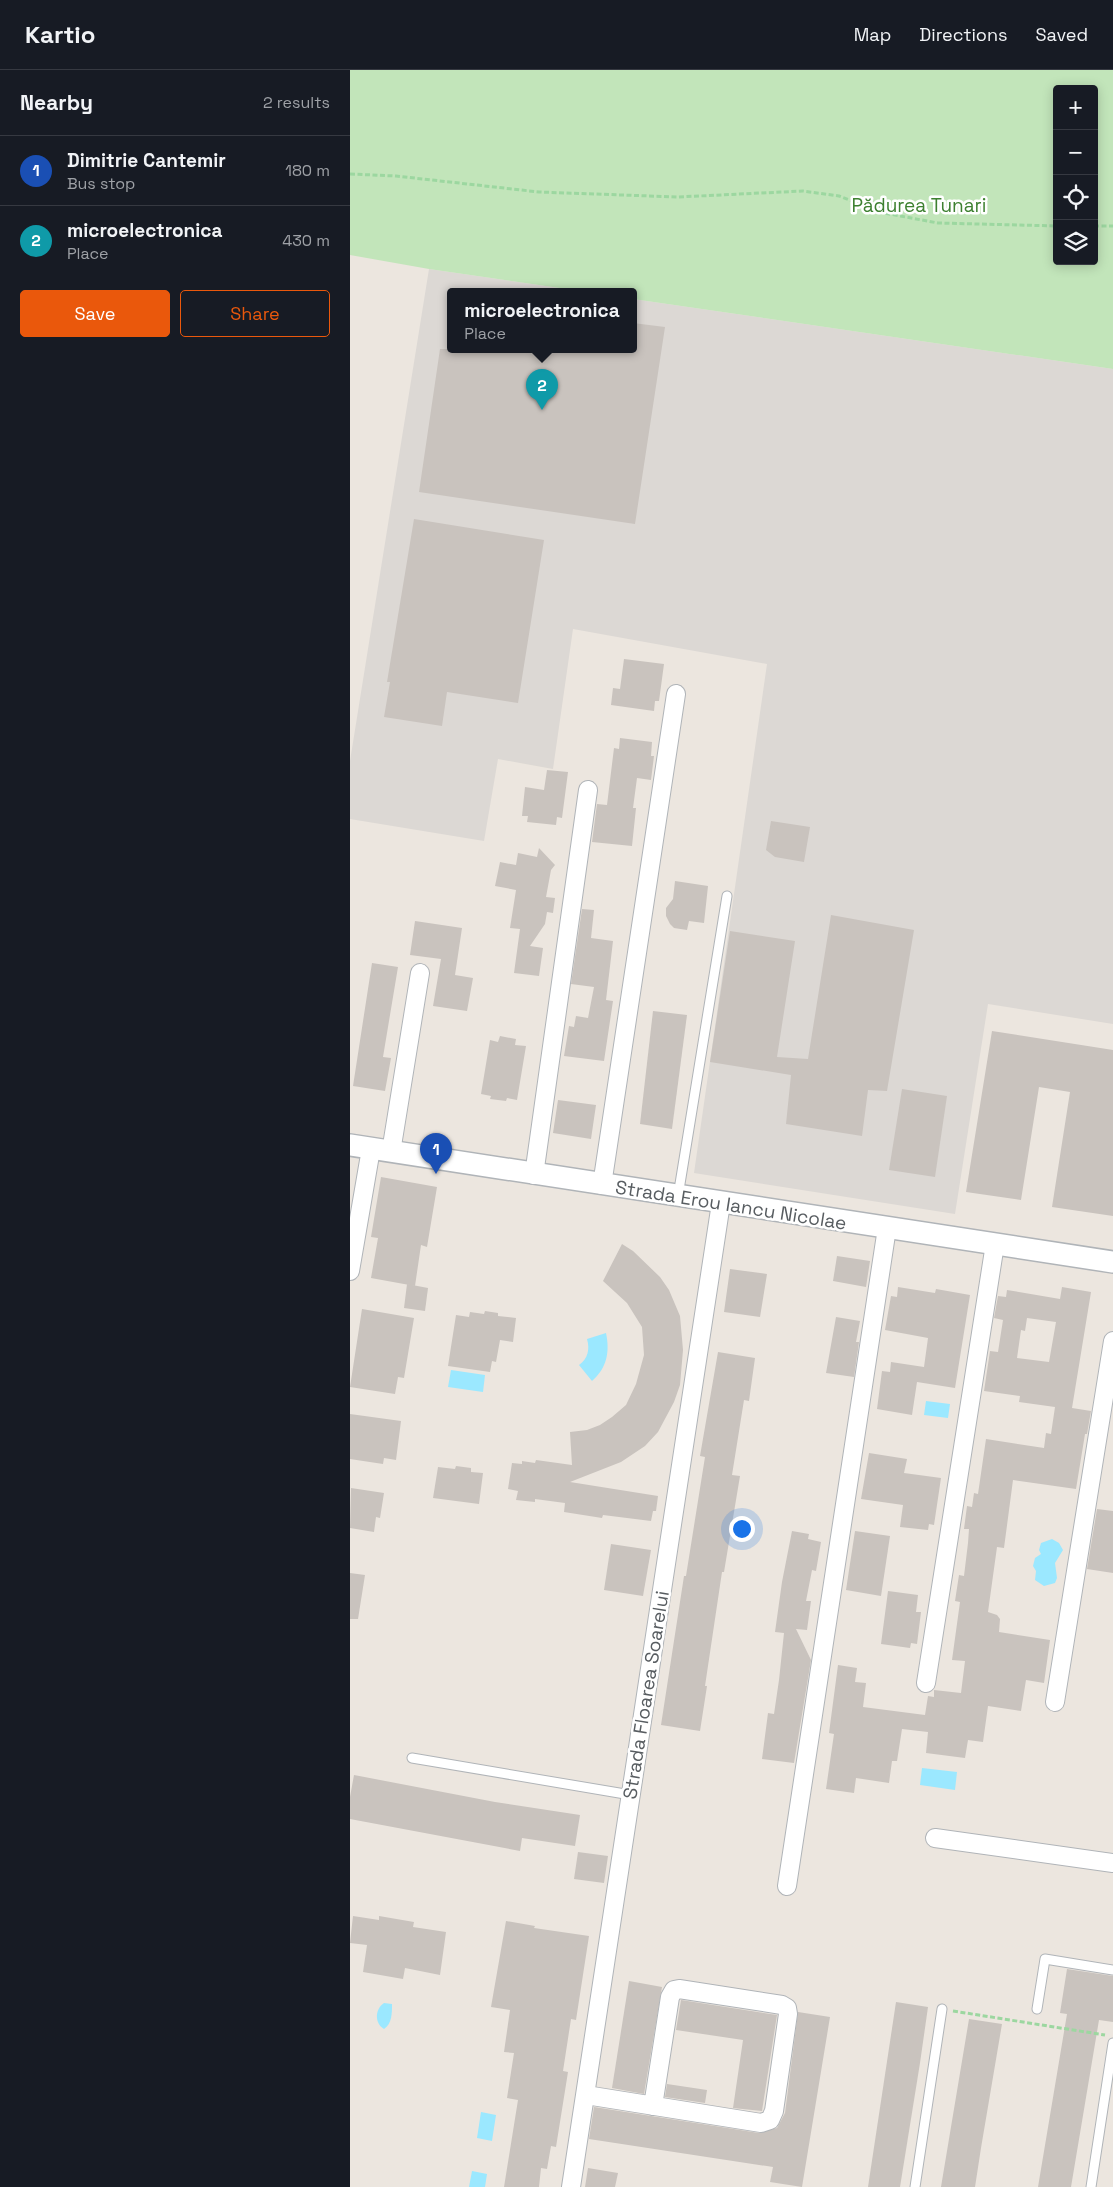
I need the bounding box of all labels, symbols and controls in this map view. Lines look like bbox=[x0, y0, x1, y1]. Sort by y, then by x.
text: Kartio bbox=[25, 19, 95, 50]
text: Map bbox=[854, 23, 891, 46]
text: Directions bbox=[919, 23, 1008, 46]
text: Saved bbox=[1036, 23, 1088, 46]
map controls bbox=[1053, 85, 1098, 265]
button: + bbox=[1053, 85, 1098, 130]
text: Nearby bbox=[20, 89, 93, 116]
text: 2 results bbox=[263, 92, 330, 113]
button: − bbox=[1053, 130, 1098, 175]
text: Dimitrie Cantemir bbox=[67, 148, 226, 173]
text: 1 bbox=[32, 160, 40, 181]
text: 180 m bbox=[285, 160, 330, 181]
text: Bus stop bbox=[67, 173, 135, 194]
button: locate bbox=[1053, 175, 1098, 220]
park label: Pădurea Tunari bbox=[852, 193, 986, 218]
text: microelectronica bbox=[67, 218, 222, 243]
button: layers bbox=[1053, 220, 1098, 265]
text: 2 bbox=[31, 230, 41, 251]
text: 430 m bbox=[282, 230, 330, 251]
text: Place bbox=[67, 243, 109, 264]
popup bbox=[447, 288, 637, 353]
button: Save bbox=[20, 290, 170, 337]
button: Share bbox=[180, 290, 330, 337]
text: microelectronica bbox=[464, 298, 620, 323]
text: Place bbox=[464, 323, 506, 344]
pin: 2 bbox=[526, 369, 558, 410]
pin: 1 bbox=[420, 1133, 452, 1174]
street label: Strada Erou Iancu Nicolae bbox=[614, 1174, 848, 1236]
your location bbox=[729, 1516, 755, 1542]
street label: Strada Floarea Soarelui bbox=[617, 1589, 675, 1801]

